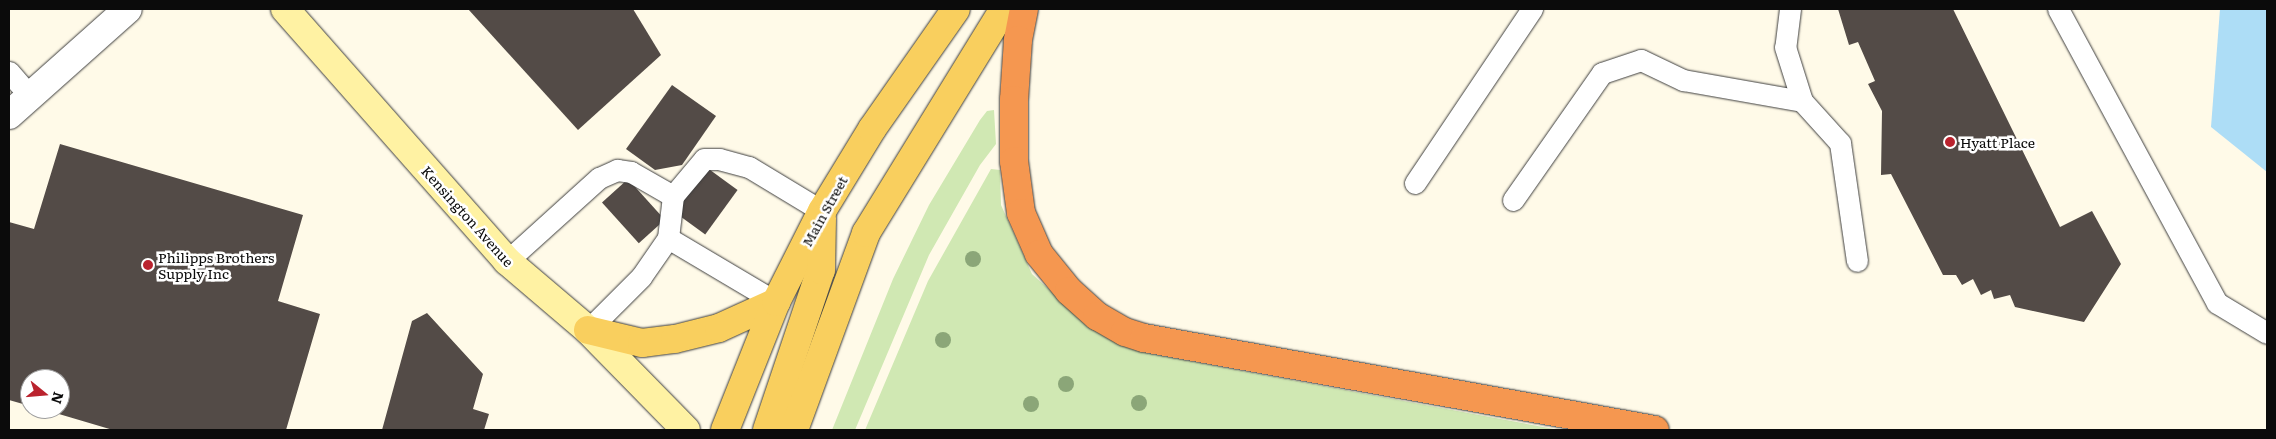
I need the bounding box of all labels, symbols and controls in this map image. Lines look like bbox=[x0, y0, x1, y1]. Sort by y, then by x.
place label: Hyatt Place bbox=[1960, 134, 2035, 150]
marker: Hyatt Place bbox=[1944, 136, 1956, 148]
street label: Kensington Avenue bbox=[418, 162, 518, 270]
street label: Main Street bbox=[798, 173, 850, 249]
place label: Philipps Brothers Supply Inc bbox=[158, 249, 274, 282]
marker: Philipps Brothers Supply Inc bbox=[142, 259, 154, 271]
north arrow bbox=[20, 369, 70, 419]
text: N bbox=[47, 390, 70, 407]

